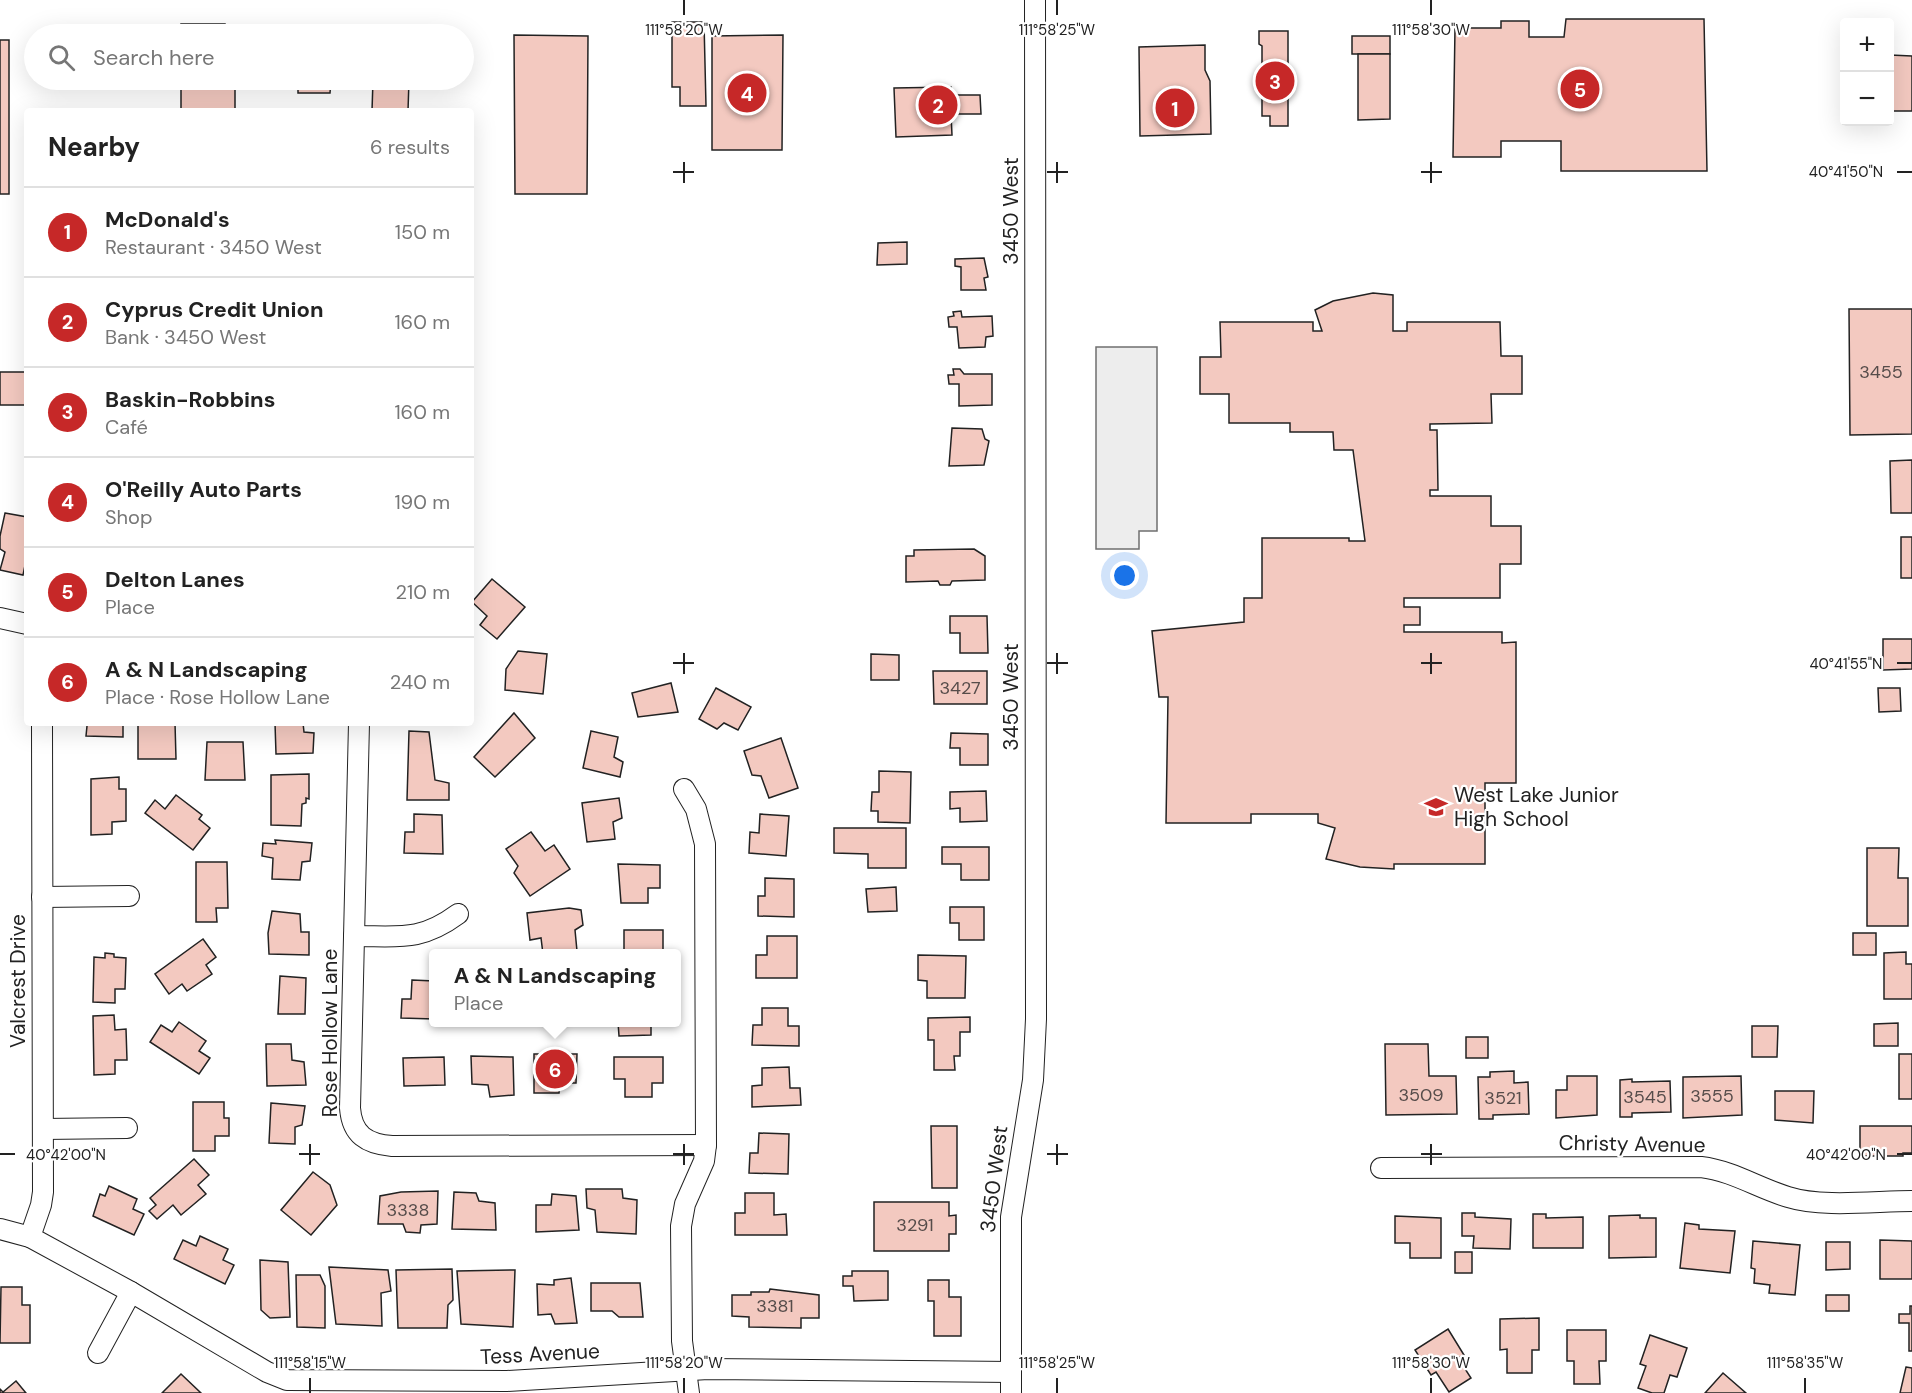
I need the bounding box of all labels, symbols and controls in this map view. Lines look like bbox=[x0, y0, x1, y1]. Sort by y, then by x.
map controls bbox=[1840, 18, 1894, 126]
button: + bbox=[1840, 18, 1894, 72]
text: 111°58'20"W bbox=[645, 20, 723, 40]
text: 111°58'25"W bbox=[1019, 20, 1096, 40]
text: 111°58'30"W bbox=[1392, 20, 1470, 40]
search box bbox=[24, 24, 474, 90]
icon: search bbox=[45, 41, 78, 74]
text: Search here bbox=[93, 43, 214, 72]
pin: 3 bbox=[1256, 58, 1294, 104]
pin: 5 bbox=[1560, 66, 1600, 112]
pin: 4 bbox=[728, 70, 766, 116]
button: − bbox=[1840, 72, 1894, 126]
pin: 2 bbox=[918, 82, 958, 128]
pin: 1 bbox=[1156, 86, 1194, 130]
text: Nearby bbox=[48, 130, 140, 164]
text: 6 results bbox=[370, 134, 450, 160]
street label: 3450 West bbox=[997, 157, 1025, 265]
text: 40°41'50"N bbox=[1809, 162, 1883, 182]
text: McDonald's bbox=[105, 205, 230, 234]
text: 1 bbox=[64, 219, 71, 245]
text: 150 m bbox=[395, 219, 450, 245]
text: Restaurant · 3450 West bbox=[105, 234, 322, 260]
text: Cyprus Credit Union bbox=[105, 295, 323, 324]
text: 2 bbox=[62, 309, 73, 335]
text: 160 m bbox=[394, 309, 450, 335]
text: Bank · 3450 West bbox=[105, 324, 266, 350]
house number: 3455 bbox=[1859, 360, 1903, 384]
text: Baskin-Robbins bbox=[105, 385, 275, 414]
text: 3 bbox=[61, 399, 74, 425]
text: 160 m bbox=[394, 399, 450, 425]
text: Café bbox=[105, 414, 148, 440]
text: O'Reilly Auto Parts bbox=[105, 475, 302, 504]
text: 4 bbox=[61, 489, 74, 515]
text: 190 m bbox=[394, 489, 450, 515]
text: Shop bbox=[105, 504, 152, 530]
your location bbox=[1110, 561, 1139, 590]
text: Delton Lanes bbox=[105, 565, 245, 594]
text: 5 bbox=[61, 579, 74, 605]
text: 210 m bbox=[395, 579, 450, 605]
text: Place bbox=[105, 594, 155, 620]
street label: 3450 West bbox=[997, 643, 1025, 751]
text: 40°41'55"N bbox=[1809, 654, 1883, 674]
text: A & N Landscaping bbox=[105, 655, 308, 684]
text: 6 bbox=[61, 669, 74, 695]
text: 240 m bbox=[390, 669, 450, 695]
house number: 3427 bbox=[939, 676, 981, 700]
text: Place · Rose Hollow Lane bbox=[105, 684, 330, 710]
place label: West Lake Junior High School bbox=[1454, 781, 1619, 833]
school or university icon: West Lake Junior High School bbox=[1423, 794, 1449, 820]
street label: Valcrest Drive bbox=[4, 914, 32, 1048]
street label: Rose Hollow Lane bbox=[316, 949, 344, 1117]
popup bbox=[429, 949, 681, 1027]
text: A & N Landscaping bbox=[454, 961, 656, 990]
text: Place bbox=[454, 990, 503, 1016]
pin: 6 bbox=[536, 1046, 574, 1092]
house number: 3509 bbox=[1398, 1083, 1444, 1107]
house number: 3555 bbox=[1690, 1084, 1734, 1108]
house number: 3545 bbox=[1623, 1085, 1667, 1109]
house number: 3521 bbox=[1484, 1086, 1522, 1110]
street label: 3450 West bbox=[974, 1124, 1014, 1234]
street label: Christy Avenue bbox=[1558, 1129, 1706, 1159]
text: 40°42'00"N bbox=[26, 1145, 106, 1165]
text: 40°42'00"N bbox=[1806, 1145, 1886, 1165]
house number: 3338 bbox=[387, 1198, 429, 1222]
house number: 3291 bbox=[896, 1213, 934, 1237]
house number: 3381 bbox=[756, 1294, 794, 1318]
street label: Tess Avenue bbox=[479, 1337, 601, 1371]
text: 111°58'15"W bbox=[274, 1353, 347, 1373]
text: 111°58'20"W bbox=[645, 1353, 723, 1373]
text: 111°58'25"W bbox=[1019, 1353, 1096, 1373]
text: 111°58'30"W bbox=[1392, 1353, 1470, 1373]
text: 111°58'35"W bbox=[1767, 1353, 1844, 1373]

